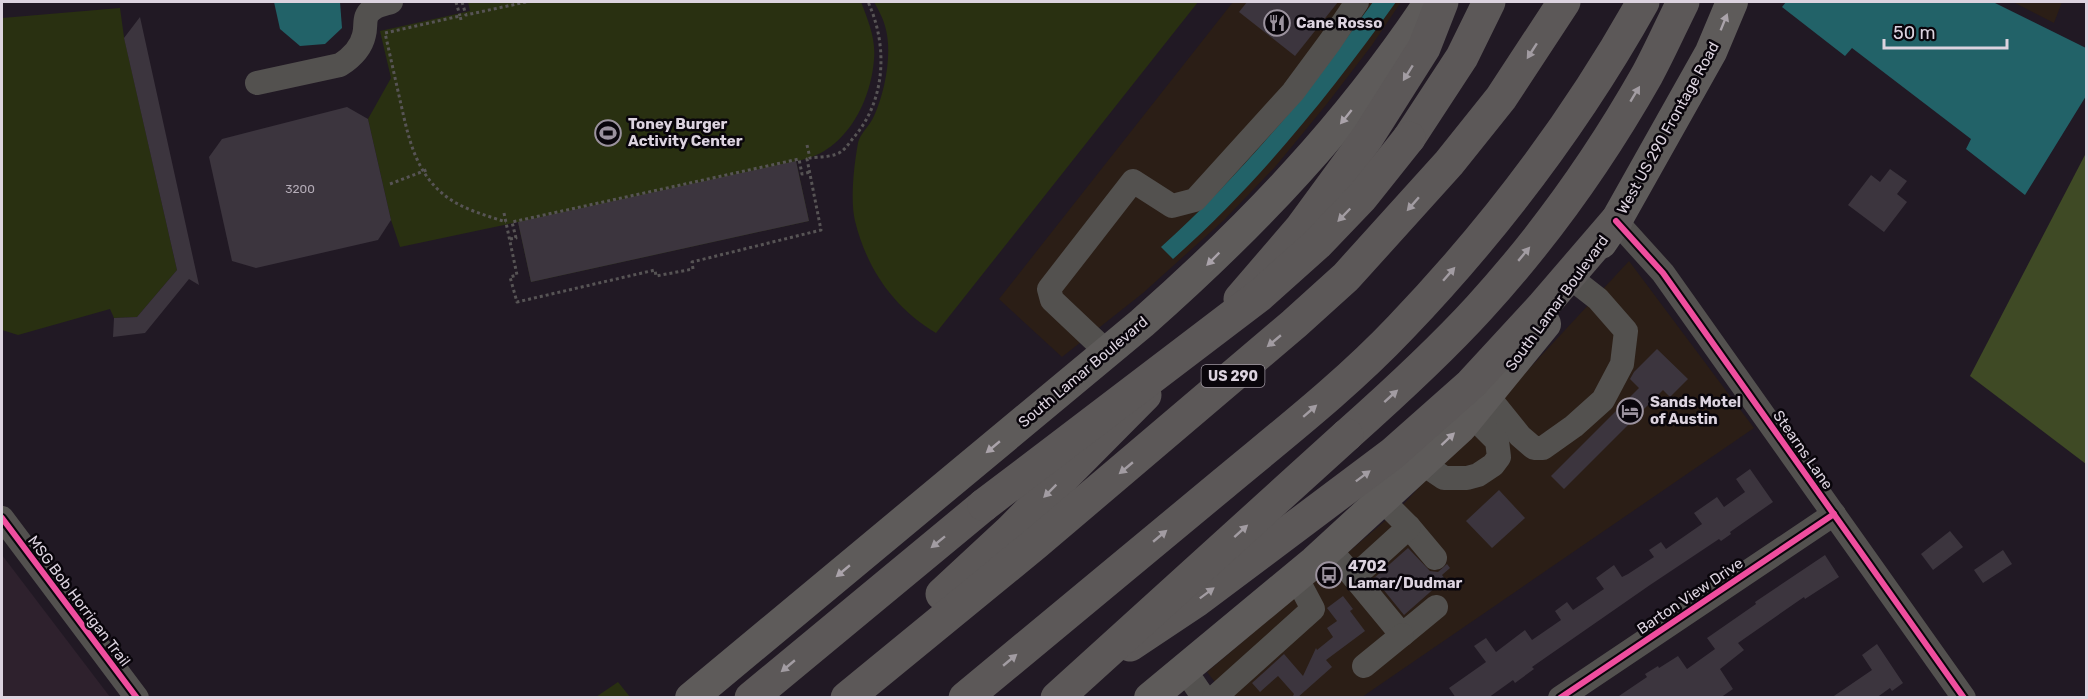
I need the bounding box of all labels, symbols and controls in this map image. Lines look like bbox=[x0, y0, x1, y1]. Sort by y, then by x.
restaurant icon: Cane Rosso bbox=[1262, 8, 1292, 38]
one-way arrow bbox=[1719, 12, 1729, 30]
scale bar bbox=[1884, 12, 2007, 50]
place label: Cane Rosso bbox=[1296, 14, 1382, 32]
text: 50 m bbox=[1893, 22, 1936, 44]
street label: West US 290 Frontage Road bbox=[1613, 39, 1723, 217]
one-way arrow bbox=[1527, 43, 1538, 59]
one-way arrow bbox=[1403, 65, 1414, 81]
one-way arrow bbox=[1630, 85, 1640, 102]
one-way arrow bbox=[1340, 109, 1352, 124]
place label: Toney Burger Activity Center bbox=[628, 115, 743, 150]
sports icon: Toney Burger Activity Center bbox=[593, 118, 623, 148]
house number: 3200 bbox=[285, 182, 315, 196]
one-way arrow bbox=[1406, 197, 1420, 212]
one-way arrow bbox=[1337, 208, 1351, 223]
street label: South Lamar Boulevard bbox=[1502, 232, 1612, 374]
one-way arrow bbox=[1518, 246, 1531, 262]
one-way arrow bbox=[1205, 252, 1220, 266]
one-way arrow bbox=[1442, 267, 1455, 282]
street label: South Lamar Boulevard bbox=[1015, 313, 1151, 431]
one-way arrow bbox=[1267, 334, 1282, 347]
road number: US 290 bbox=[1202, 365, 1264, 387]
one-way arrow bbox=[1383, 390, 1398, 403]
place label: Sands Motel of Austin bbox=[1650, 393, 1741, 428]
hotel icon: Sands Motel of Austin bbox=[1615, 396, 1645, 426]
one-way arrow bbox=[1302, 405, 1317, 418]
street label: Stearns Lane bbox=[1769, 407, 1837, 493]
one-way arrow bbox=[1440, 433, 1455, 446]
one-way arrow bbox=[985, 440, 1001, 453]
one-way arrow bbox=[1118, 461, 1134, 474]
one-way arrow bbox=[1354, 470, 1370, 482]
one-way arrow bbox=[1044, 483, 1058, 497]
one-way arrow bbox=[1233, 525, 1247, 539]
one-way arrow bbox=[1152, 529, 1168, 542]
street label: MSG Bob Horrigan Trail bbox=[24, 532, 134, 670]
one-way arrow bbox=[930, 536, 946, 549]
street label: Barton View Drive bbox=[1634, 554, 1746, 638]
place label: 4702 Lamar/Dudmar bbox=[1348, 557, 1463, 592]
bus stop icon: 4702 Lamar/Dudmar bbox=[1314, 560, 1344, 590]
one-way arrow bbox=[835, 565, 851, 578]
one-way arrow bbox=[1199, 587, 1214, 599]
one-way arrow bbox=[1002, 654, 1017, 667]
one-way arrow bbox=[780, 660, 796, 673]

